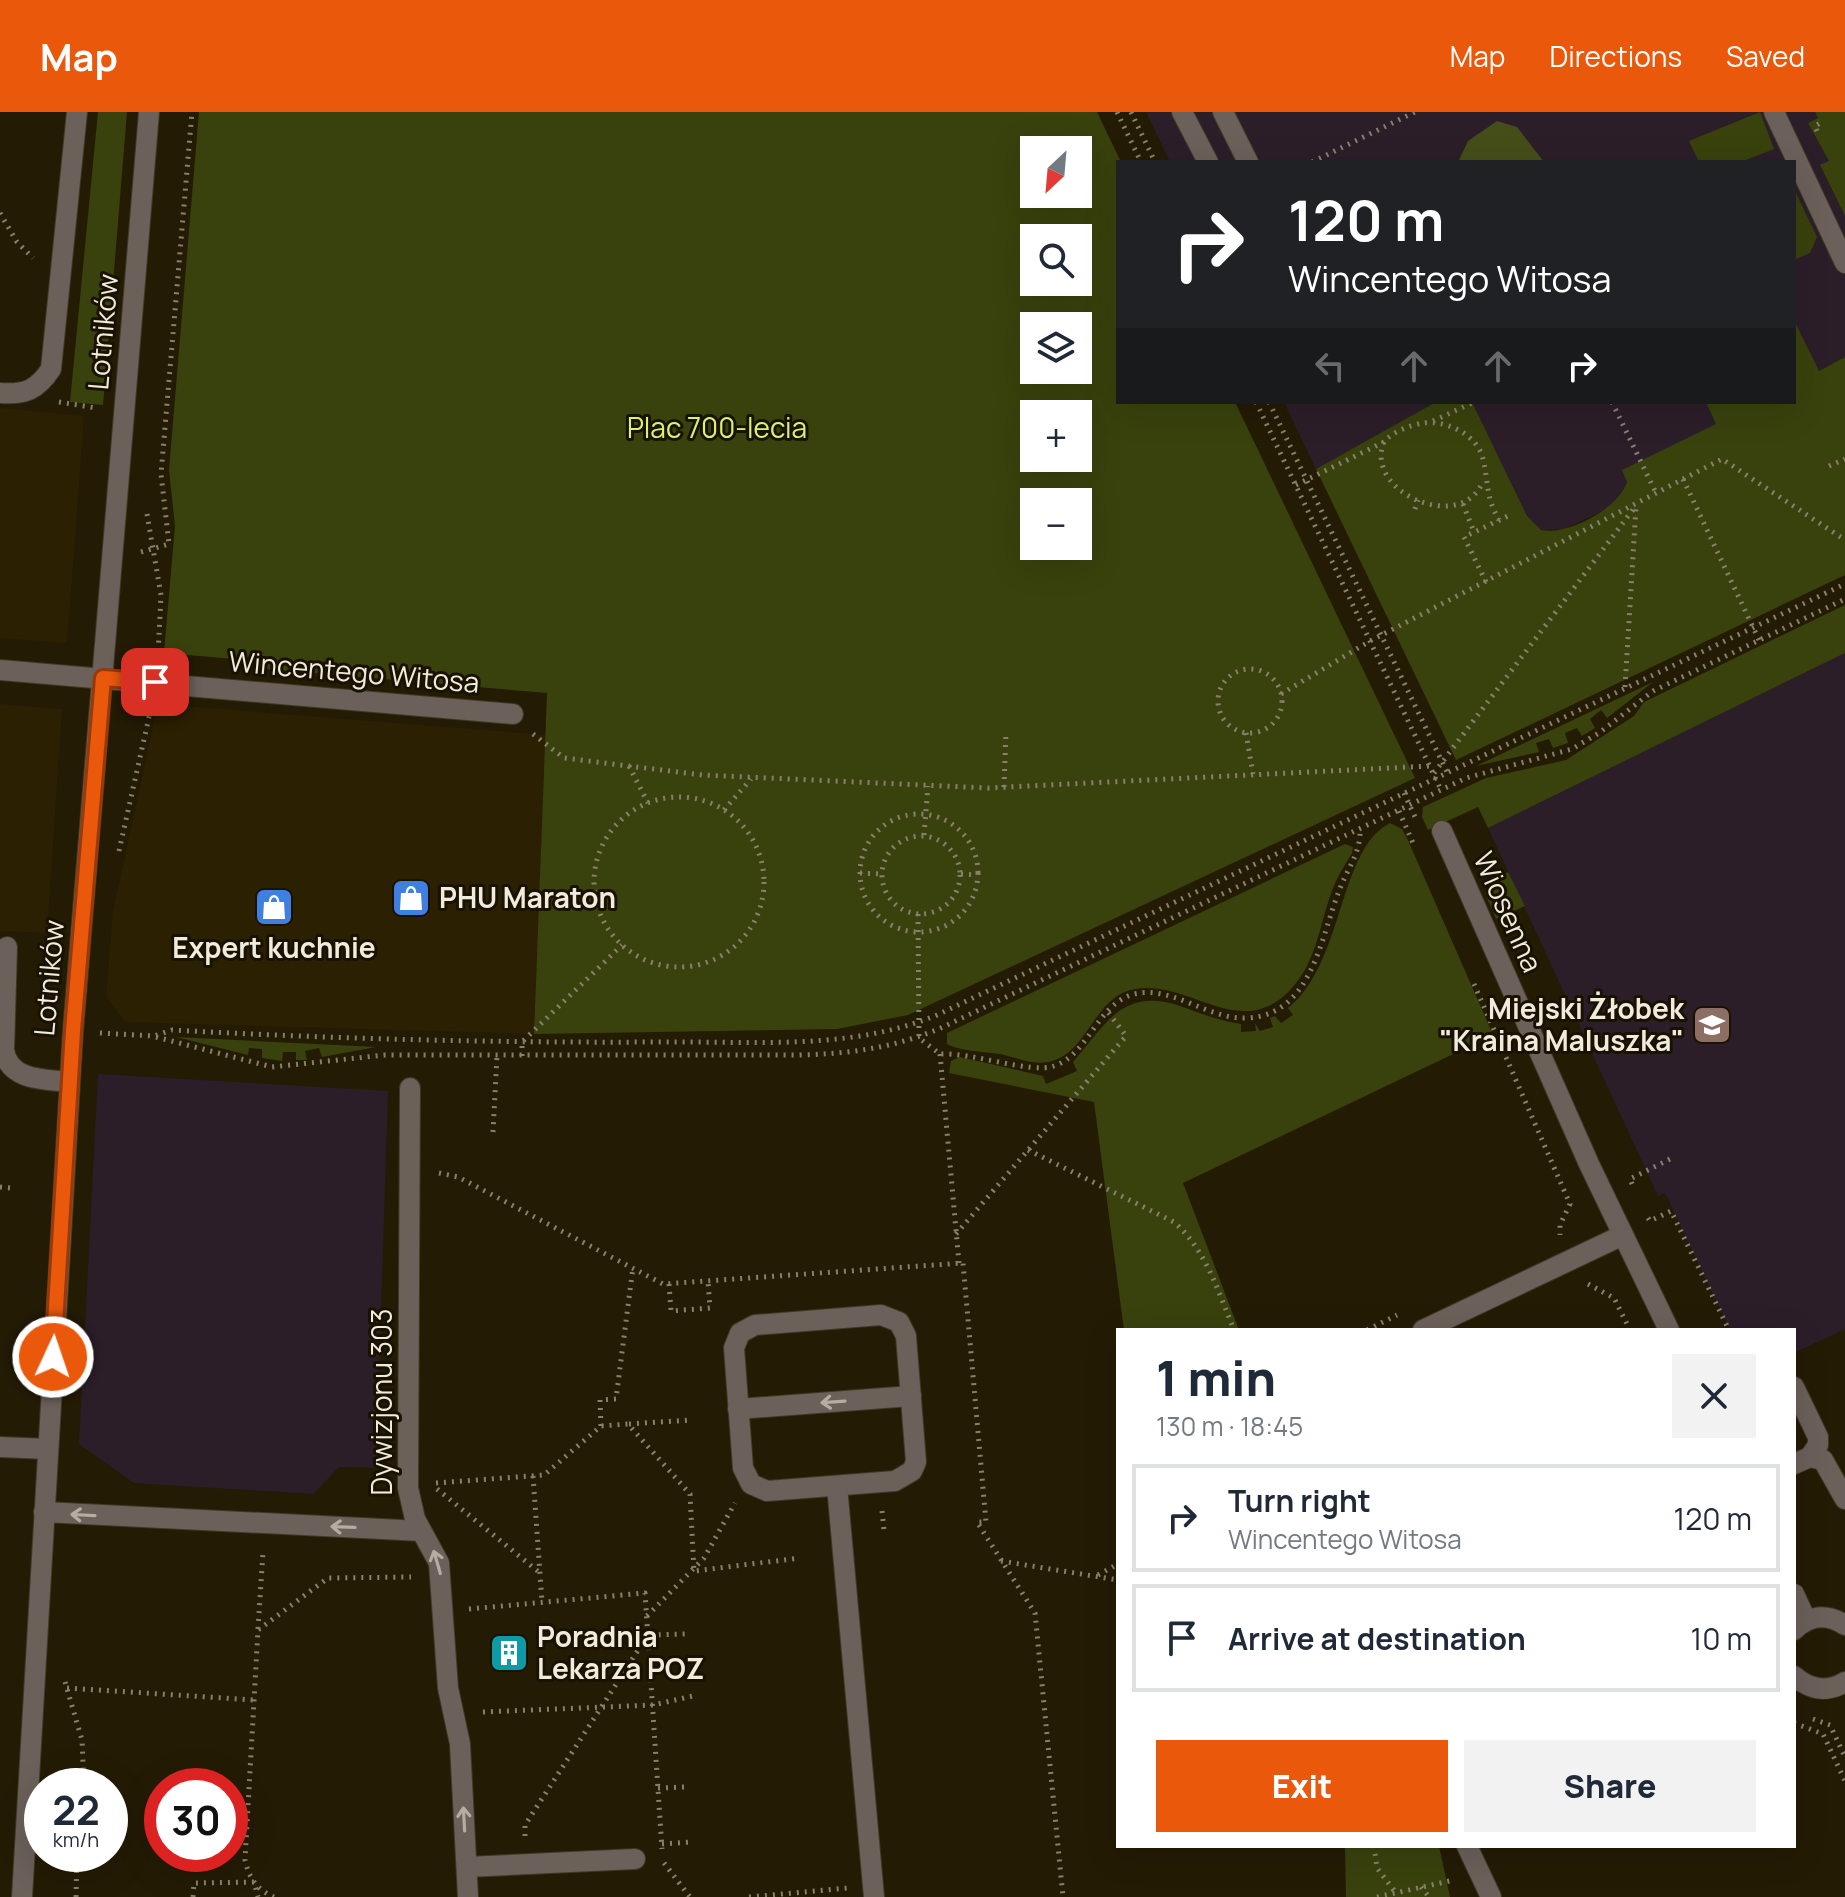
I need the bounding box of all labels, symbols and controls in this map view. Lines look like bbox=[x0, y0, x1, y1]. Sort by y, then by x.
text: Map bbox=[40, 30, 118, 82]
text: Map bbox=[1450, 37, 1505, 75]
text: Directions bbox=[1549, 37, 1682, 75]
text: Saved bbox=[1726, 37, 1805, 75]
north arrow bbox=[1020, 136, 1092, 208]
map controls bbox=[1020, 136, 1092, 560]
text: 120 m bbox=[1288, 181, 1444, 258]
icon: right bbox=[1156, 192, 1260, 296]
button: search bbox=[1020, 224, 1092, 296]
text: Wincentego Witosa bbox=[1288, 254, 1612, 303]
street label: Lotników bbox=[78, 272, 126, 392]
button: layers bbox=[1020, 312, 1092, 384]
icon: left bbox=[1308, 344, 1352, 388]
icon: ahead bbox=[1392, 344, 1436, 388]
icon: ahead bbox=[1476, 344, 1520, 388]
icon: right bbox=[1560, 344, 1604, 388]
button: + bbox=[1020, 400, 1092, 472]
park label: Plac 700-lecia bbox=[627, 408, 807, 446]
button: − bbox=[1020, 488, 1092, 560]
street label: Wincentego Witosa bbox=[227, 641, 481, 701]
pin bbox=[121, 648, 189, 716]
icon: arrive bbox=[133, 660, 177, 704]
street label: Wiosenna bbox=[1466, 845, 1552, 978]
shop icon: PHU Maraton bbox=[390, 877, 432, 919]
place label: PHU Maraton bbox=[439, 878, 616, 916]
shop icon: Expert kuchnie bbox=[253, 886, 295, 928]
street label: Lotników bbox=[24, 918, 72, 1038]
place label: Expert kuchnie bbox=[172, 928, 376, 966]
place label: Miejski Żłobek "Kraina Maluszka" bbox=[1440, 989, 1685, 1059]
school or university icon: Miejski Żłobek "Kraina Maluszka" bbox=[1691, 1004, 1733, 1046]
street label: Dywizjonu 303 bbox=[362, 1309, 400, 1495]
position arrow bbox=[11, 1315, 95, 1399]
text: 1 min bbox=[1156, 1345, 1276, 1410]
button: close bbox=[1672, 1354, 1756, 1438]
one-way arrow bbox=[820, 1395, 847, 1410]
text: 130 m · 18:45 bbox=[1156, 1408, 1303, 1444]
text: Turn right bbox=[1228, 1480, 1371, 1521]
icon: right bbox=[1160, 1496, 1204, 1540]
text: 120 m bbox=[1673, 1498, 1752, 1539]
one-way arrow bbox=[70, 1507, 97, 1522]
one-way arrow bbox=[330, 1520, 357, 1535]
text: Wincentego Witosa bbox=[1228, 1521, 1462, 1557]
one-way arrow bbox=[429, 1549, 444, 1575]
icon: arrive bbox=[1160, 1616, 1204, 1660]
place label: Poradnia Lekarza POZ bbox=[537, 1617, 704, 1687]
text: Arrive at destination bbox=[1228, 1618, 1526, 1659]
text: 10 m bbox=[1691, 1618, 1752, 1659]
building icon: Poradnia Lekarza POZ bbox=[488, 1632, 530, 1674]
button: Exit bbox=[1156, 1740, 1448, 1832]
button: Share bbox=[1464, 1740, 1756, 1832]
speed limit sign: 30 bbox=[144, 1768, 248, 1872]
text: 22 bbox=[52, 1782, 100, 1837]
one-way arrow bbox=[456, 1806, 471, 1833]
text: km/h bbox=[53, 1826, 99, 1853]

